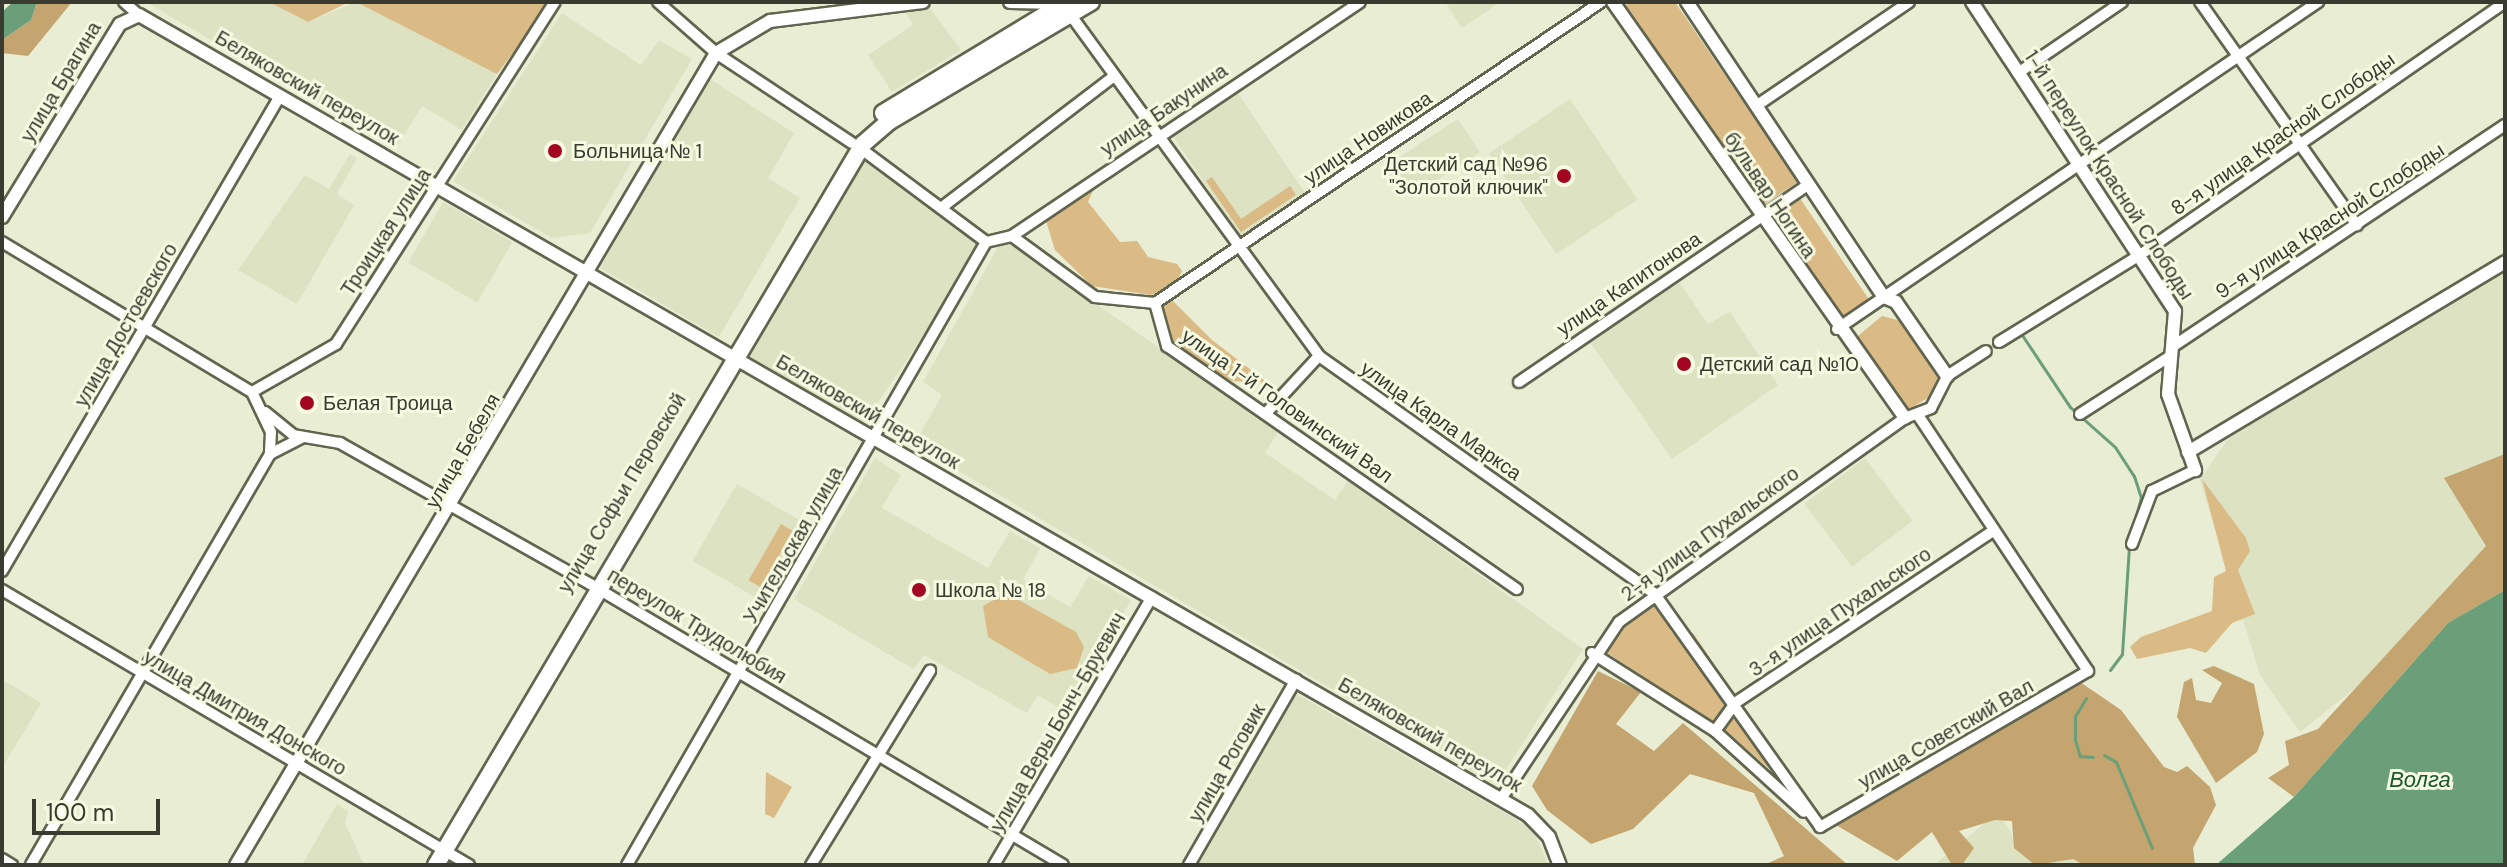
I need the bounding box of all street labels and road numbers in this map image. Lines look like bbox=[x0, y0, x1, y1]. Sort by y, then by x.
street label: улица Брагина bbox=[16, 17, 106, 147]
street label: Беляковский переулок bbox=[211, 26, 403, 150]
street label: 1-й переулок Красной Слободы bbox=[2019, 46, 2199, 304]
street label: 8-я улица Красной Слободы bbox=[2167, 47, 2399, 221]
street label: улица Бакунина bbox=[1096, 59, 1232, 161]
street label: улица Новикова bbox=[1299, 86, 1437, 190]
street label: бульвар Ногина bbox=[1719, 127, 1821, 263]
street label: 9-я улица Красной Слободы bbox=[2211, 138, 2449, 304]
street label: Троицкая улица bbox=[336, 164, 436, 300]
street label: улица Капитонова bbox=[1552, 227, 1706, 341]
street label: улица Достоевского bbox=[69, 239, 183, 411]
street label: улица 1-й Головинский Вал bbox=[1177, 324, 1397, 488]
street label: Беляковский переулок bbox=[772, 350, 964, 474]
street label: улица Карла Маркса bbox=[1356, 356, 1526, 486]
street label: улица Бебеля bbox=[420, 389, 506, 513]
street label: улица Софьи Перовской bbox=[553, 389, 691, 597]
street label: 2-я улица Пухальского bbox=[1616, 461, 1804, 607]
street label: Учительская улица bbox=[738, 462, 848, 628]
street label: 3-я улица Пухальского bbox=[1744, 542, 1936, 682]
street label: переулок Трудолюбия bbox=[603, 563, 791, 689]
street label: улица Веры Бонч-Бруевич bbox=[985, 608, 1131, 836]
street label: улица Дмитрия Донского bbox=[139, 645, 351, 781]
street label: Беляковский переулок bbox=[1334, 673, 1526, 797]
street label: улица Советский Вал bbox=[1854, 674, 2038, 794]
street label: улица Роговик bbox=[1184, 700, 1270, 826]

